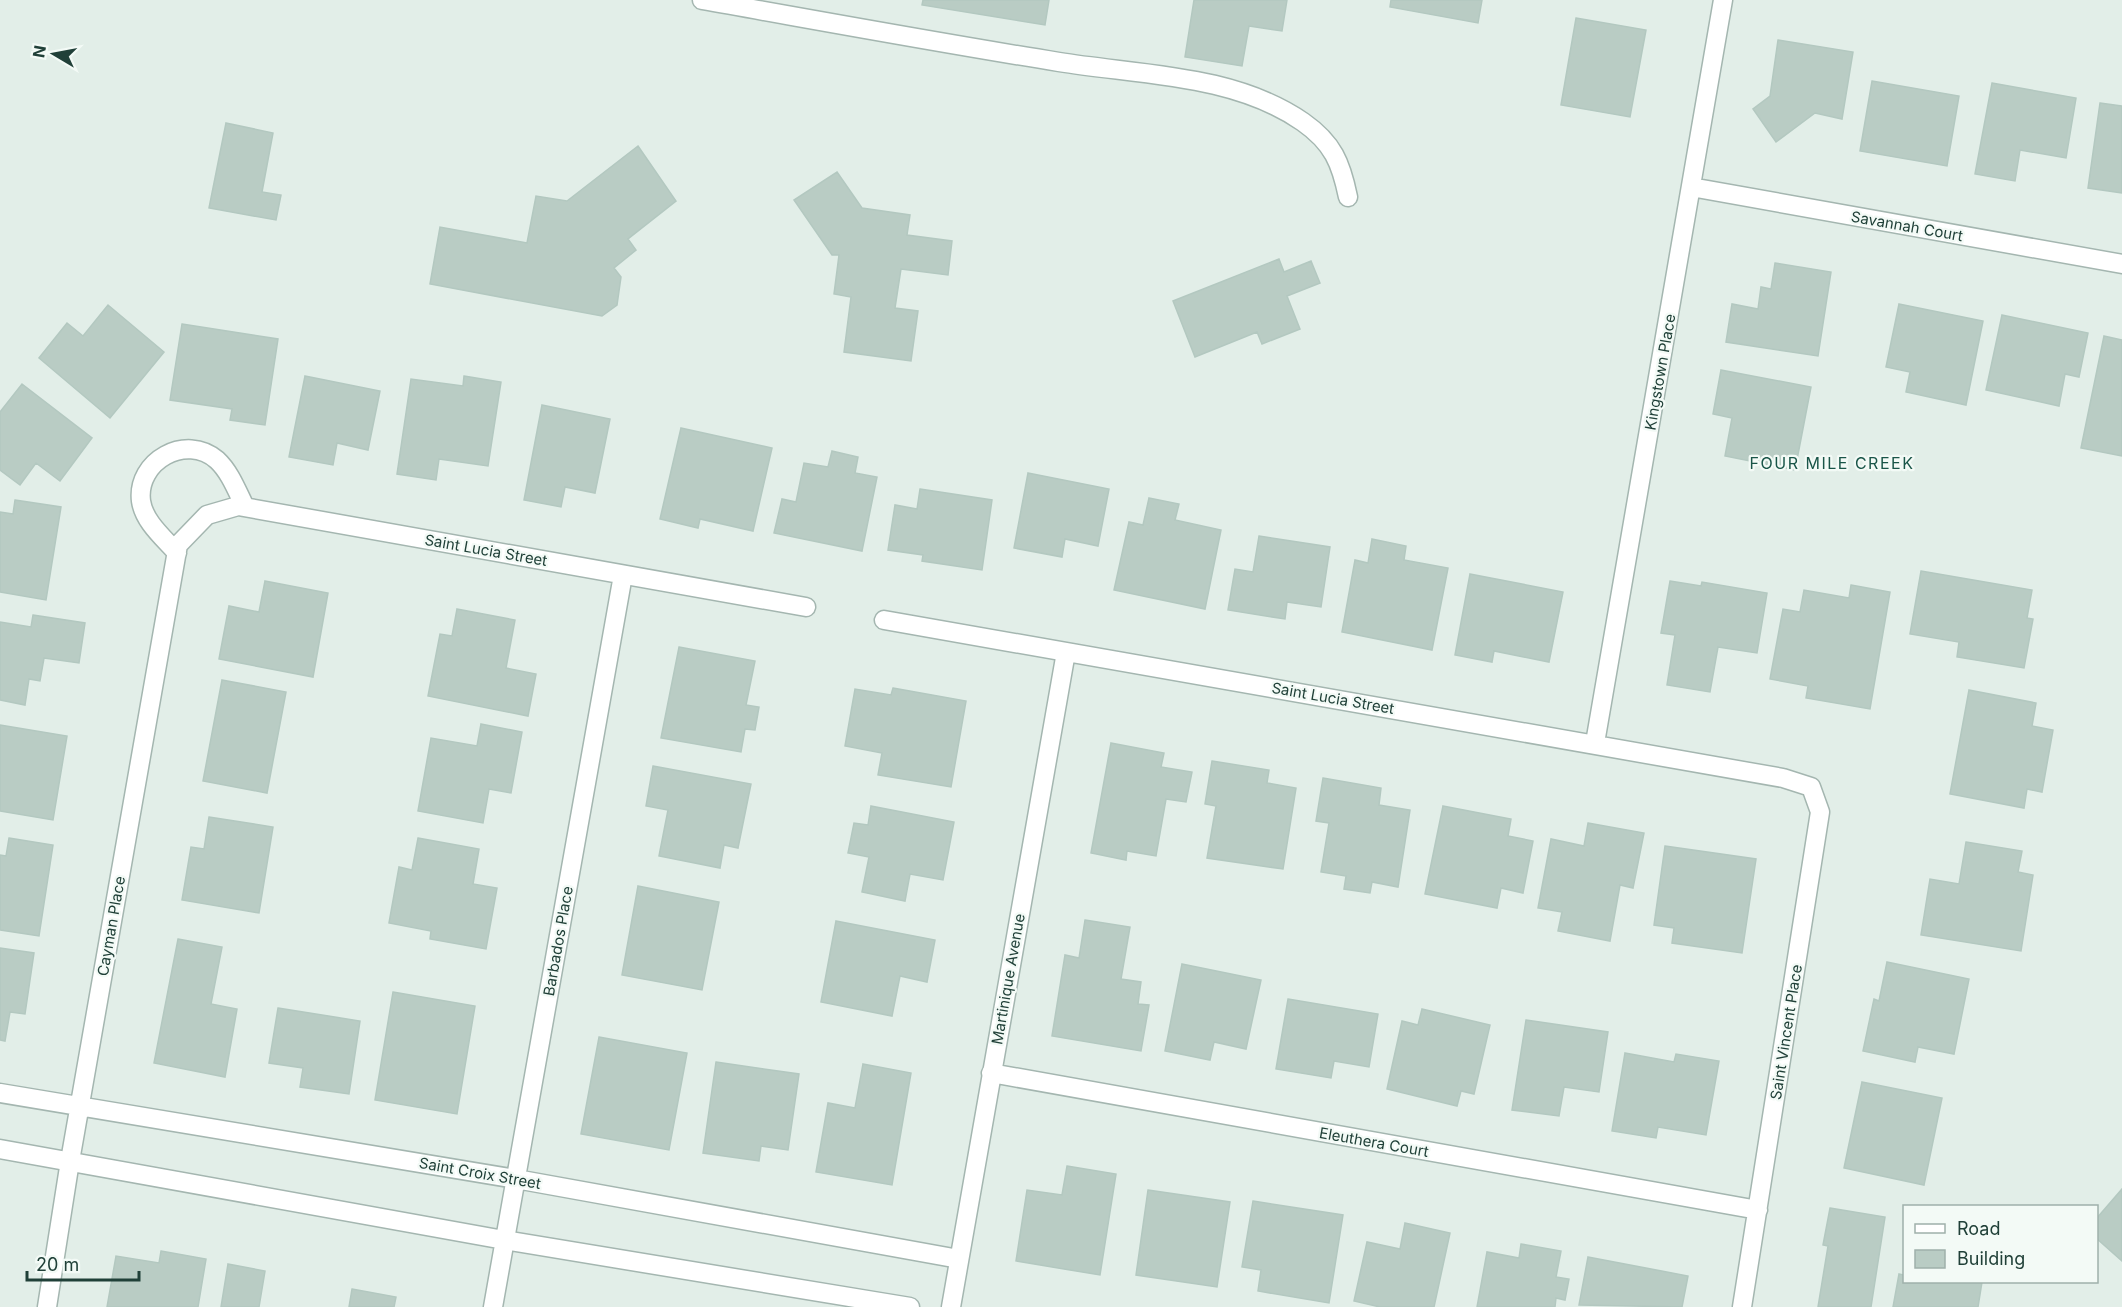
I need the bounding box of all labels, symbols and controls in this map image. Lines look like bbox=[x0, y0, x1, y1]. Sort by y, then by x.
north arrow bbox=[24, 24, 84, 84]
text: N bbox=[28, 44, 50, 59]
street label: Savannah Court bbox=[1849, 207, 1965, 245]
street label: Kingstown Place bbox=[1640, 312, 1680, 432]
district label: FOUR MILE CREEK bbox=[1750, 453, 1914, 473]
street label: Saint Lucia Street bbox=[423, 530, 549, 570]
street label: Saint Lucia Street bbox=[1270, 678, 1396, 718]
street label: Cayman Place bbox=[93, 875, 129, 977]
street label: Barbados Place bbox=[539, 885, 577, 997]
street label: Martinique Avenue bbox=[987, 912, 1029, 1046]
street label: Saint Vincent Place bbox=[1766, 963, 1806, 1101]
street label: Eleuthera Court bbox=[1318, 1123, 1430, 1161]
street label: Saint Croix Street bbox=[418, 1153, 542, 1193]
legend bbox=[1903, 1205, 2098, 1283]
text: Road bbox=[1957, 1218, 2000, 1239]
scale bar bbox=[27, 1244, 140, 1282]
text: Building bbox=[1957, 1248, 2025, 1269]
text: 20 m bbox=[36, 1254, 79, 1275]

